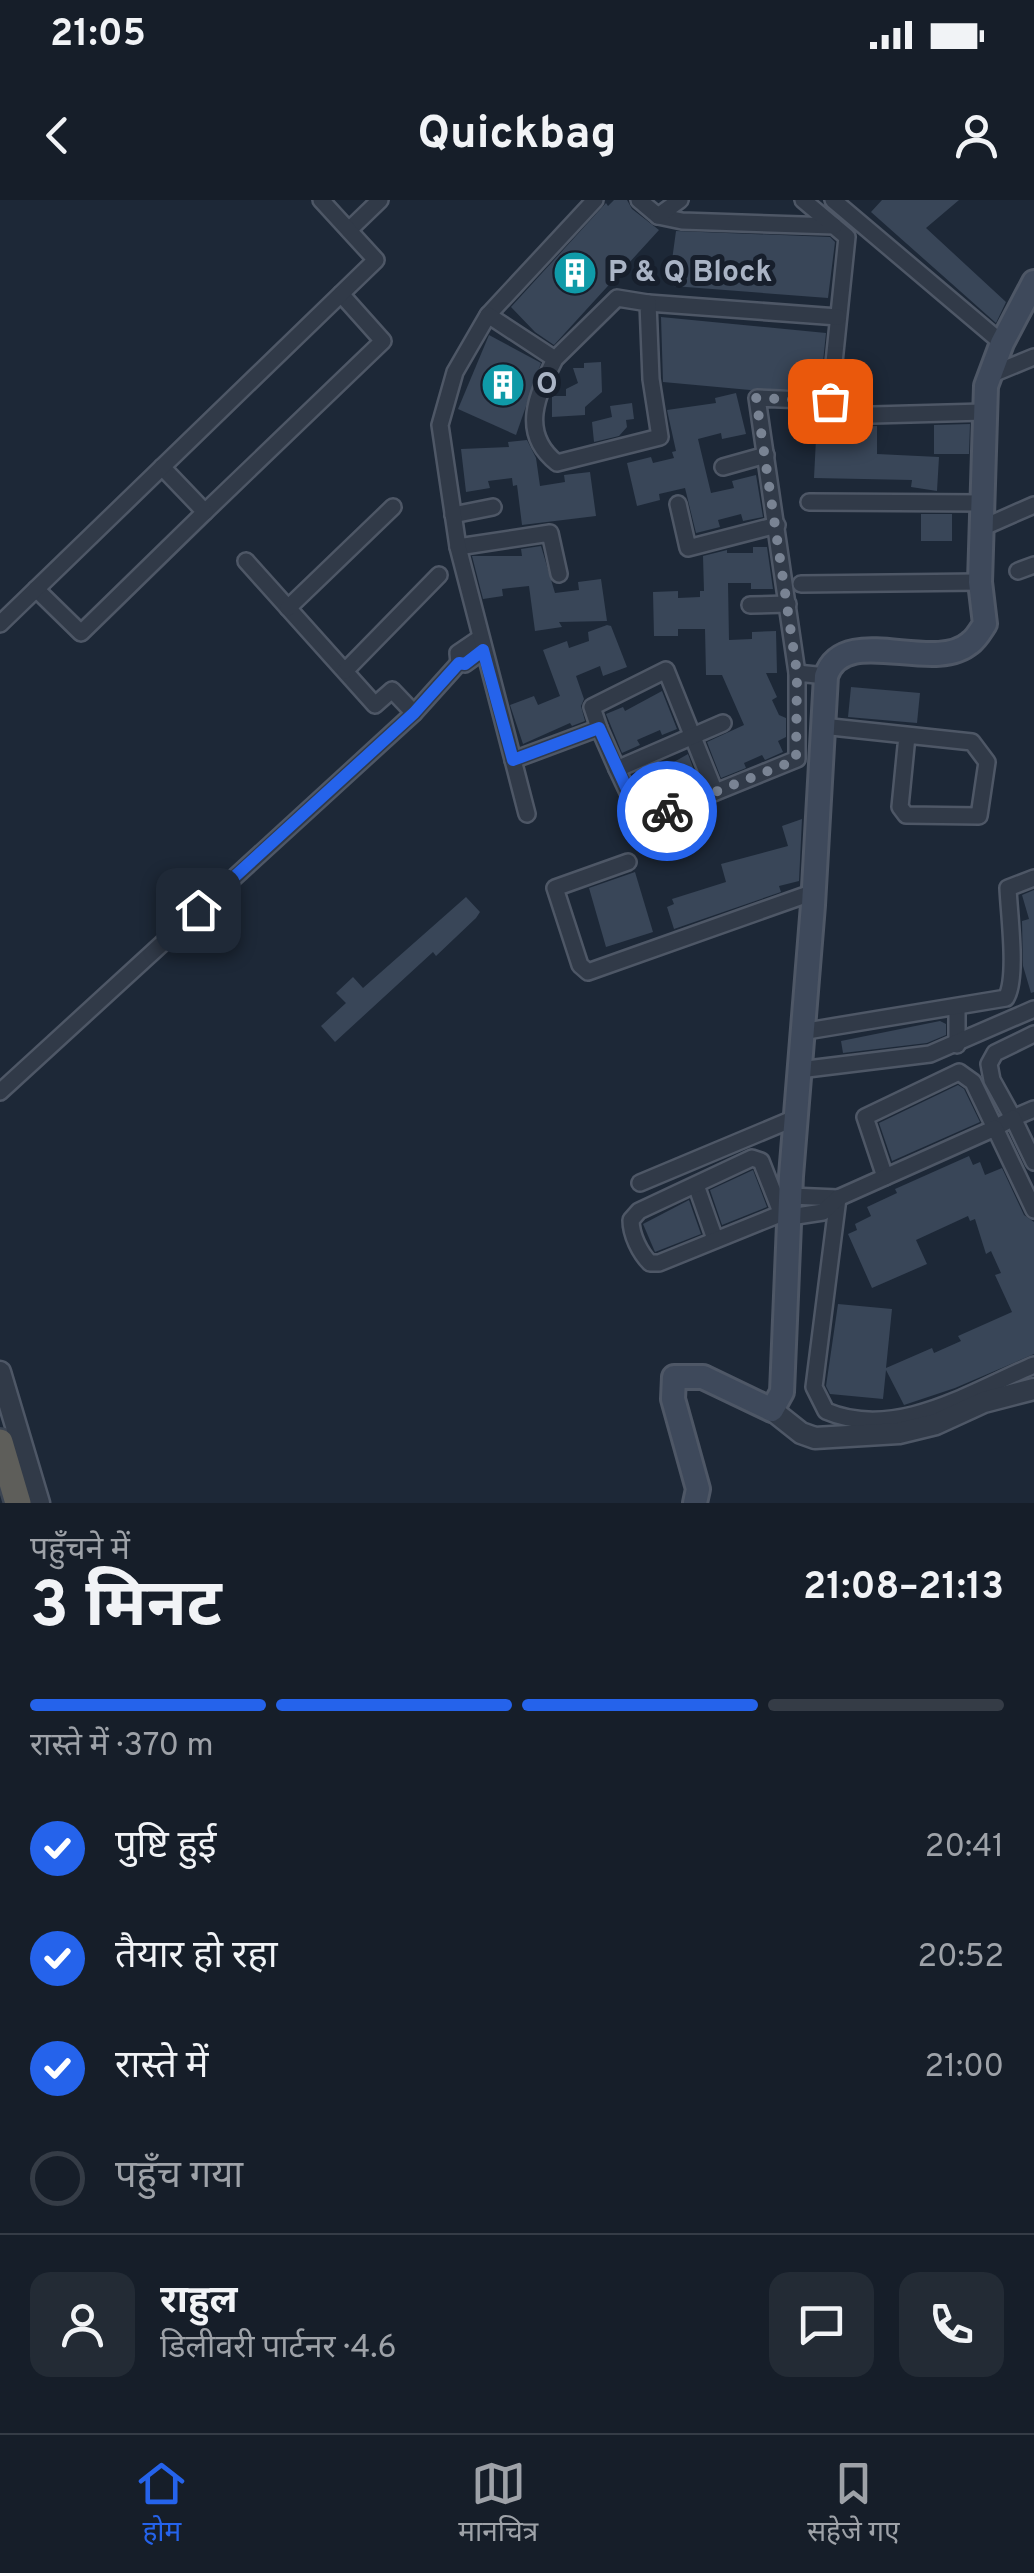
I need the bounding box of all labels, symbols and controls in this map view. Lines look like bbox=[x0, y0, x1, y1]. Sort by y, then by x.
text: 21:05 bbox=[50, 11, 146, 60]
text: Quickbag bbox=[418, 107, 616, 164]
icon: back bbox=[30, 108, 85, 163]
icon: person bbox=[949, 108, 1004, 163]
building icon: P & Q Block bbox=[552, 250, 598, 296]
place label: P & Q Block bbox=[608, 255, 772, 292]
pin bbox=[788, 359, 873, 444]
building icon: O bbox=[480, 362, 526, 408]
place label: O bbox=[536, 367, 558, 404]
icon: bag bbox=[803, 374, 858, 429]
courier bbox=[617, 761, 717, 861]
icon: bike bbox=[640, 784, 695, 839]
pin bbox=[156, 868, 241, 953]
icon: home bbox=[171, 883, 226, 938]
text: पहुँचने में bbox=[30, 1531, 130, 1571]
text: 21:08–21:13 bbox=[803, 1564, 1004, 1613]
text: 3 मिनट bbox=[30, 1568, 222, 1650]
text: रास्ते में · 370 m bbox=[30, 1727, 214, 1767]
icon: check bbox=[30, 1821, 85, 1876]
text: पुष्टि हुई bbox=[115, 1823, 216, 1872]
text: 20:41 bbox=[925, 1828, 1004, 1868]
icon: check bbox=[30, 1931, 85, 1986]
text: तैयार हो रहा bbox=[115, 1933, 278, 1982]
text: 20:52 bbox=[917, 1938, 1004, 1978]
icon: check bbox=[30, 2041, 85, 2096]
text: रास्ते में bbox=[115, 2043, 208, 2092]
text: 21:00 bbox=[924, 2048, 1004, 2088]
text: पहुँच गया bbox=[115, 2153, 243, 2202]
button: person bbox=[30, 2272, 135, 2377]
button: chat bbox=[769, 2272, 874, 2377]
button: phone bbox=[899, 2272, 1004, 2377]
text: राहुल bbox=[160, 2278, 237, 2327]
text: डिलीवरी पार्टनर · 4.6 bbox=[160, 2329, 397, 2369]
tab: होम bbox=[134, 2456, 189, 2552]
tab: मानचित्र bbox=[458, 2456, 538, 2552]
tab: सहेजे गए bbox=[807, 2456, 900, 2552]

